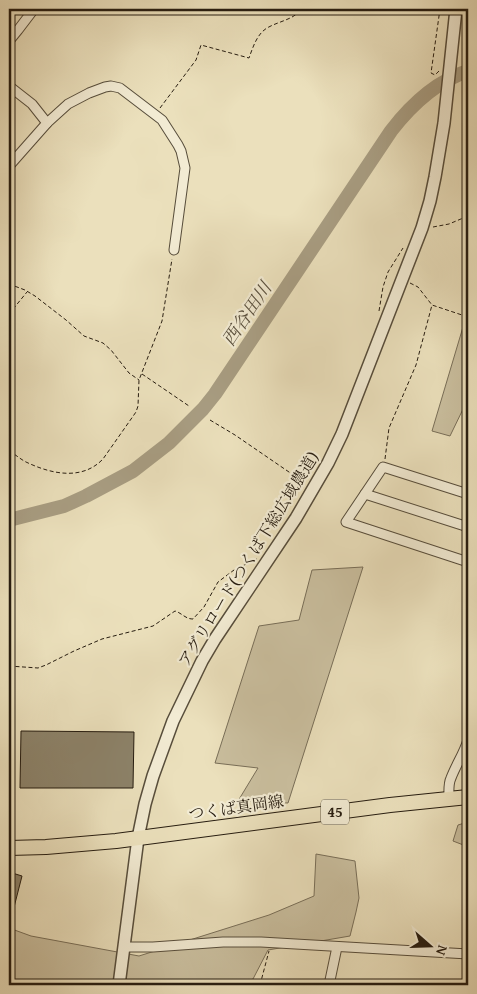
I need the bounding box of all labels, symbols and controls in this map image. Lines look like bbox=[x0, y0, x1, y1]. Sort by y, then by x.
water label: 西谷田川 bbox=[215, 275, 279, 351]
street label: アグリロード(つくば下総広域農道) bbox=[172, 447, 324, 671]
street label: つくば真岡線 bbox=[187, 788, 285, 826]
road number: 45 bbox=[321, 800, 349, 824]
north arrow bbox=[404, 922, 454, 972]
text: N bbox=[431, 943, 453, 959]

